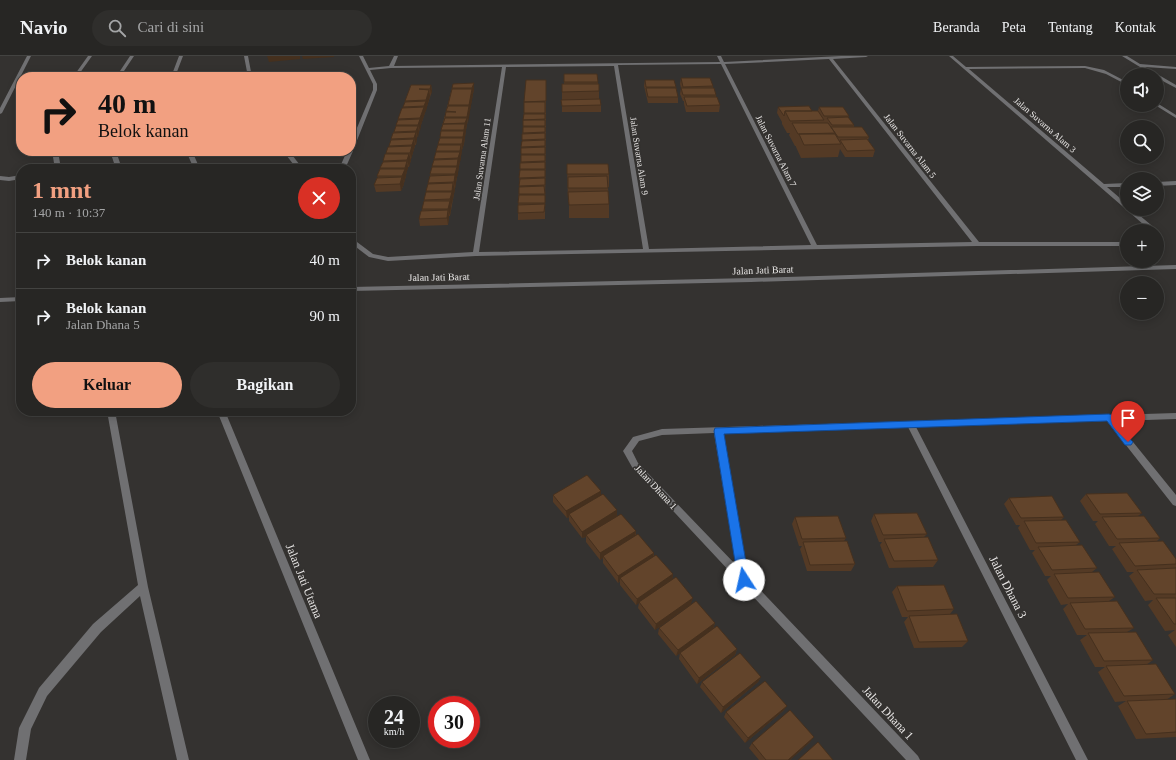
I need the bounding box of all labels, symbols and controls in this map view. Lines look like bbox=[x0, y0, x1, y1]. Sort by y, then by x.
search box bbox=[92, 10, 372, 46]
text: Navio bbox=[20, 17, 68, 38]
icon: search bbox=[106, 17, 128, 39]
text: Cari di sini bbox=[138, 19, 204, 35]
text: Beranda bbox=[933, 20, 980, 35]
text: Peta bbox=[1002, 20, 1026, 35]
text: Tentang bbox=[1048, 20, 1093, 35]
text: Kontak bbox=[1115, 20, 1156, 35]
map controls bbox=[1120, 68, 1164, 320]
button: sound bbox=[1120, 68, 1164, 112]
icon: right bbox=[32, 88, 84, 140]
text: 40 m bbox=[98, 88, 156, 119]
street label: Jalan Suvarna Alam 3 bbox=[1012, 95, 1078, 155]
street label: Jalan Suvarna Alam 5 bbox=[882, 112, 938, 180]
street label: Jalan Suvarna Alam 7 bbox=[754, 114, 799, 189]
street label: Jalan Suvarna Alam 9 bbox=[628, 116, 650, 196]
street label: Jalan Suvarna Alam 11 bbox=[471, 117, 493, 201]
button: search bbox=[1120, 120, 1164, 164]
text: Belok kanan bbox=[98, 121, 188, 141]
button: layers bbox=[1120, 172, 1164, 216]
text: 1 mnt bbox=[32, 177, 91, 203]
button: close bbox=[298, 177, 340, 219]
text: 140 m · 10:37 bbox=[32, 205, 105, 220]
button: + bbox=[1120, 224, 1164, 268]
icon: right bbox=[32, 250, 54, 272]
text: Belok kanan bbox=[66, 252, 146, 268]
text: 40 m bbox=[310, 252, 340, 268]
street label: Jalan Jati Barat bbox=[732, 263, 794, 277]
street label: Jalan Jati Barat bbox=[408, 271, 470, 283]
button: − bbox=[1120, 276, 1164, 320]
text: Belok kanan bbox=[66, 300, 146, 316]
icon: right bbox=[32, 306, 54, 328]
text: 90 m bbox=[310, 308, 340, 324]
text: Jalan Dhana 5 bbox=[66, 317, 140, 332]
button: Keluar bbox=[32, 362, 182, 408]
button: Bagikan bbox=[190, 362, 340, 408]
pin bbox=[1111, 401, 1145, 442]
icon: arrive bbox=[1117, 407, 1139, 429]
street label: Jalan Dhana 1 bbox=[633, 463, 679, 511]
street label: Jalan Jati Utama bbox=[283, 542, 326, 621]
street label: Jalan Dhana 3 bbox=[986, 554, 1030, 620]
position arrow bbox=[723, 559, 765, 601]
street label: Jalan Dhana 1 bbox=[860, 683, 916, 743]
speed limit sign: 30 bbox=[428, 696, 480, 748]
text: 24 bbox=[384, 706, 404, 728]
text: km/h bbox=[384, 726, 404, 737]

